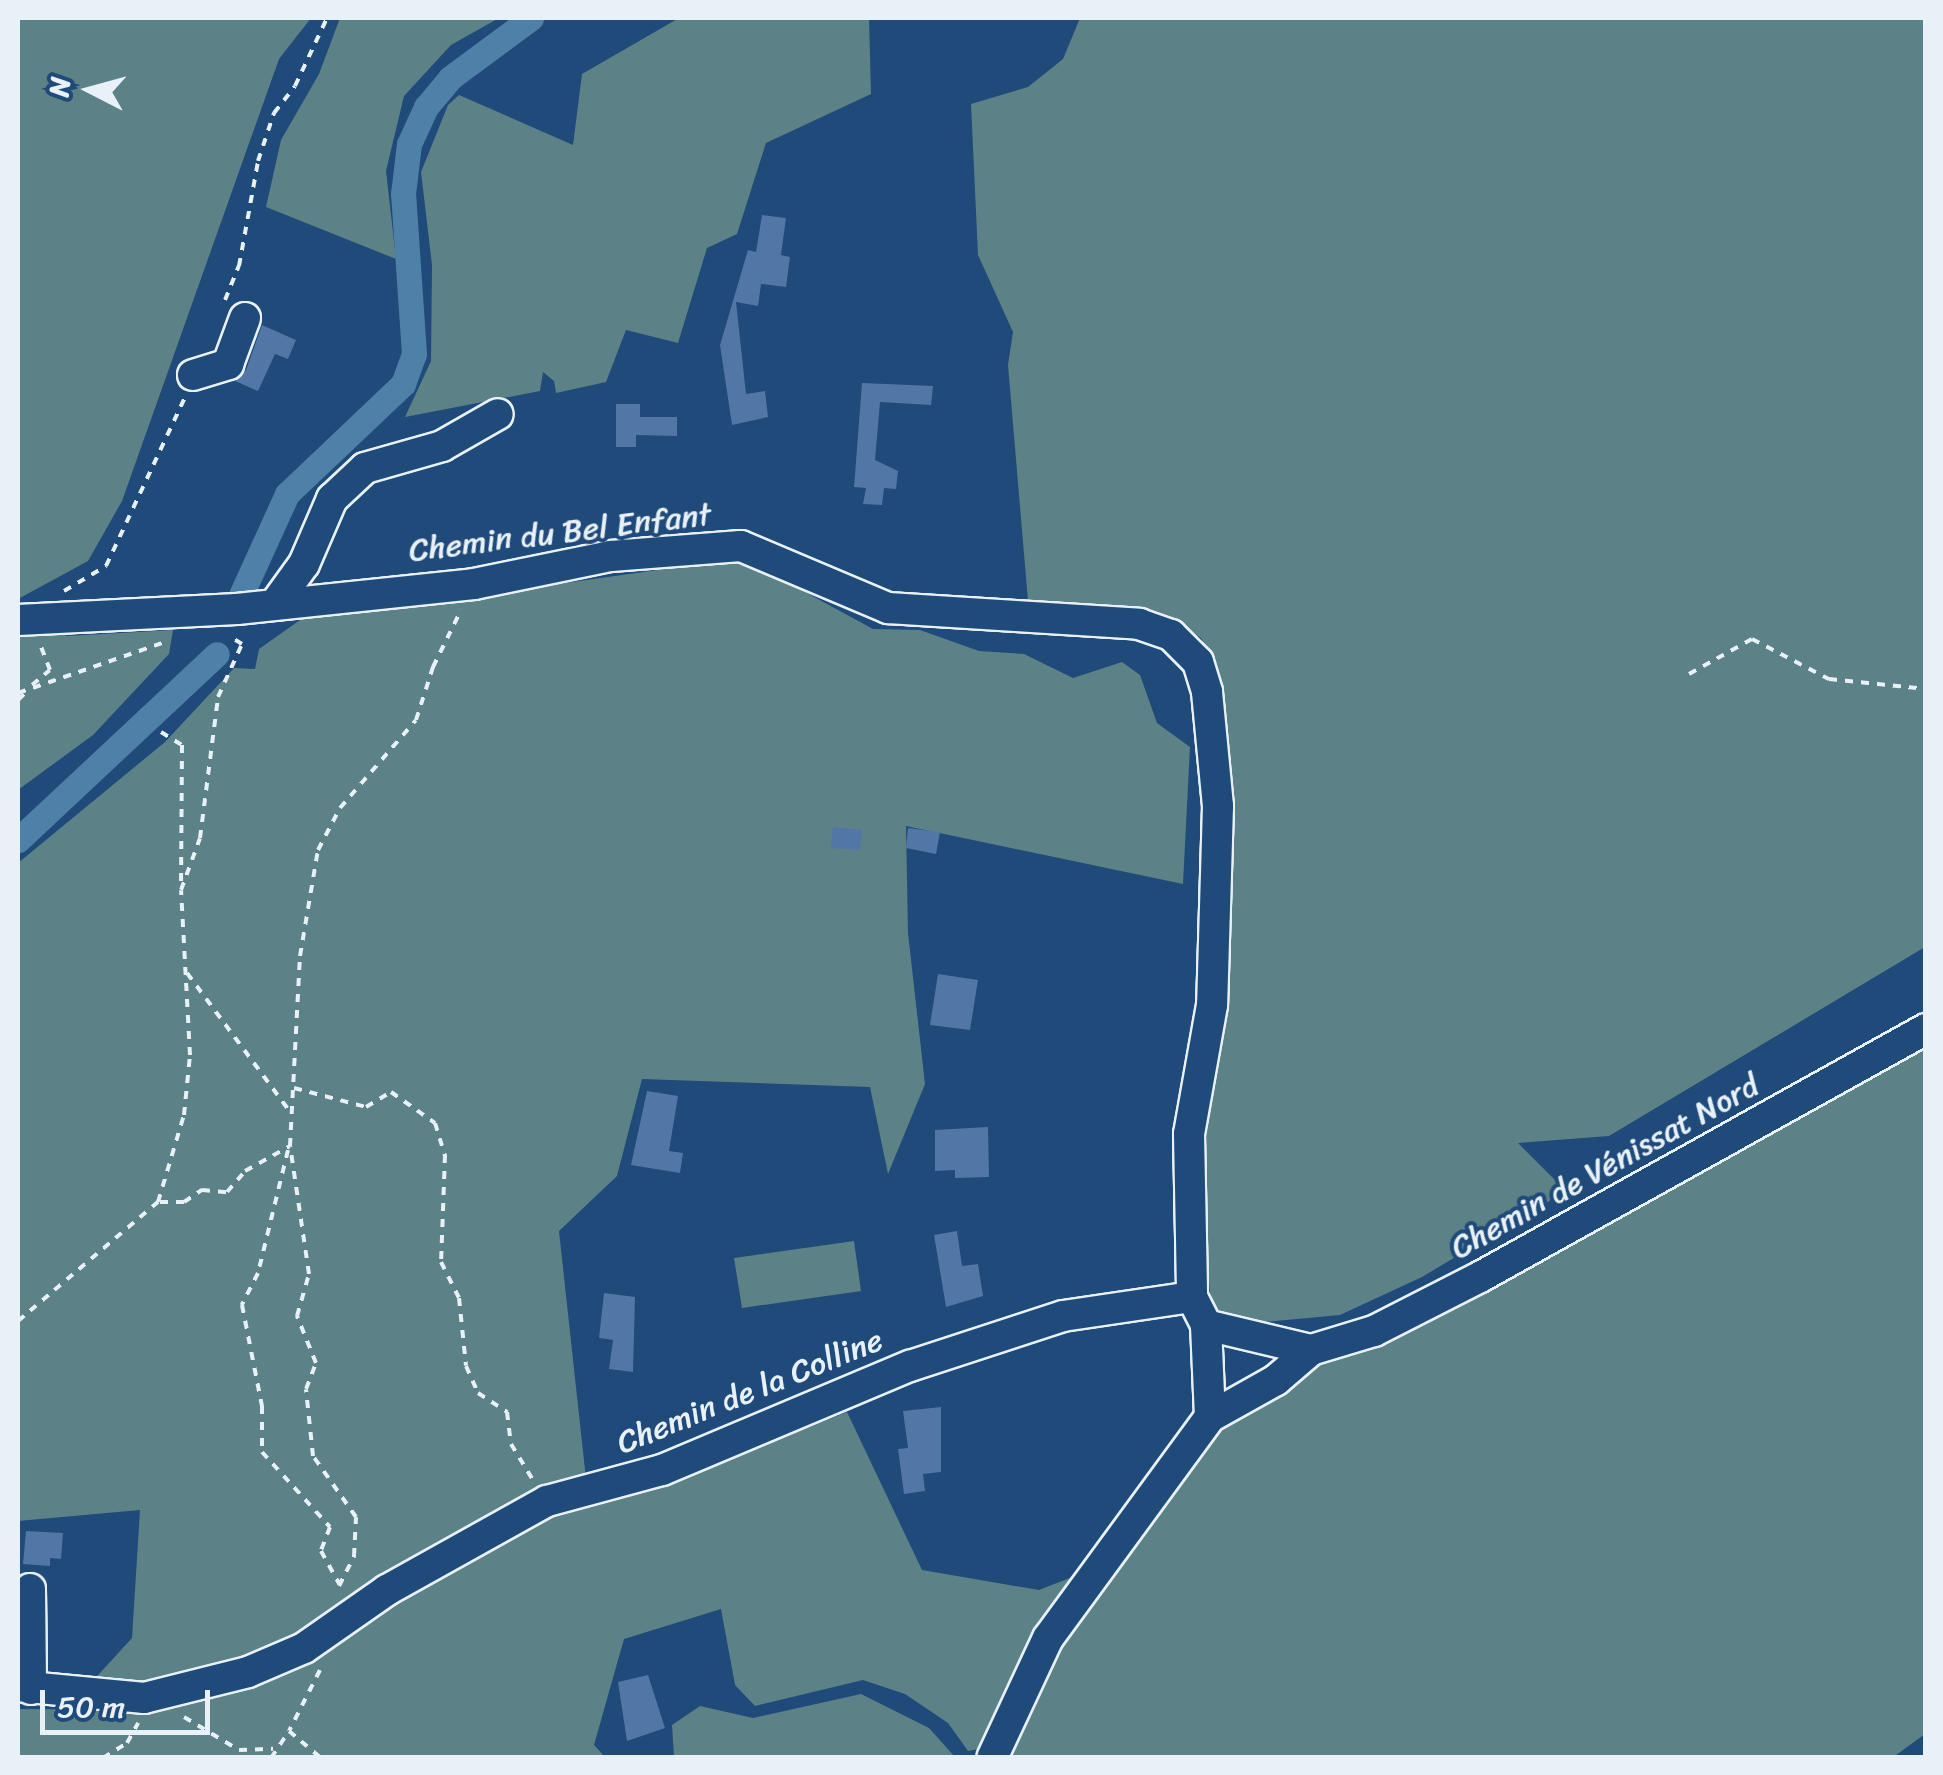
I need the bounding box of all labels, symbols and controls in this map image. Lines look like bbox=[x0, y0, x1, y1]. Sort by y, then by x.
north arrow bbox=[40, 40, 140, 140]
text: N bbox=[34, 75, 85, 99]
street label: Chemin du Bel Enfant bbox=[406, 495, 714, 571]
street label: Chemin de Vénissat Nord bbox=[1444, 1066, 1766, 1268]
street label: Chemin de la Colline bbox=[611, 1321, 889, 1463]
scale bar bbox=[45, 1670, 215, 1732]
text: 50 m bbox=[57, 1680, 125, 1734]

